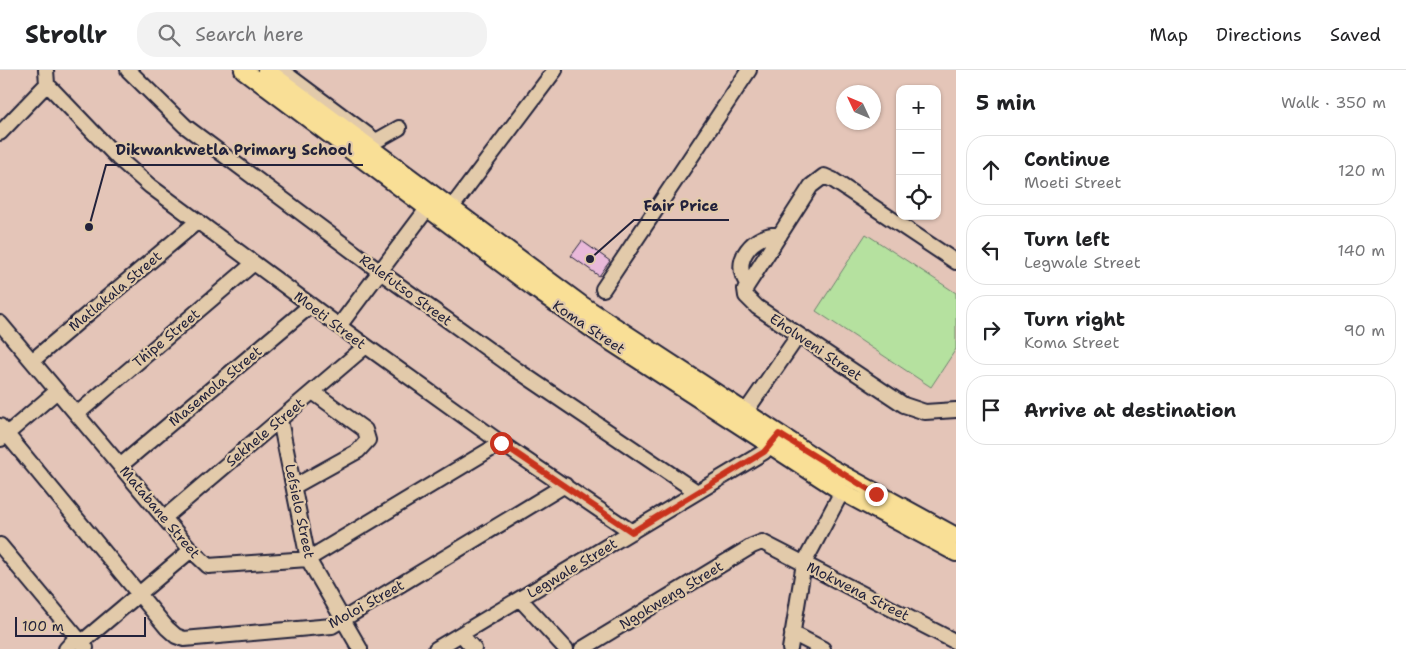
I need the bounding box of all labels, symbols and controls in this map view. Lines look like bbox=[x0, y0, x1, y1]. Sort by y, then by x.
search box bbox=[137, 12, 487, 57]
text: Strollr bbox=[25, 19, 107, 51]
icon: search bbox=[155, 21, 183, 49]
text: Search here bbox=[195, 22, 304, 47]
text: Map bbox=[1150, 23, 1188, 47]
text: Directions bbox=[1216, 23, 1302, 47]
text: Saved bbox=[1330, 23, 1381, 47]
north arrow bbox=[836, 85, 881, 130]
map controls bbox=[896, 85, 941, 220]
button: + bbox=[896, 85, 941, 130]
text: 5 min bbox=[976, 89, 1036, 117]
text: Walk · 350 m bbox=[1281, 92, 1386, 113]
button: − bbox=[896, 130, 941, 175]
callout: Dikwankwetla Primary School bbox=[106, 135, 363, 165]
text: Dikwankwetla Primary School bbox=[115, 140, 353, 160]
text: Continue bbox=[1024, 147, 1110, 172]
icon: ahead bbox=[977, 156, 1005, 184]
text: 120 m bbox=[1338, 160, 1385, 181]
text: Moeti Street bbox=[1024, 172, 1121, 193]
button: locate bbox=[896, 175, 941, 220]
callout: Fair Price bbox=[634, 190, 729, 220]
text: Fair Price bbox=[644, 196, 718, 216]
text: Turn left bbox=[1024, 227, 1110, 252]
icon: left bbox=[977, 236, 1005, 264]
text: 140 m bbox=[1338, 240, 1385, 261]
street label: Matlakala Street bbox=[65, 247, 165, 335]
street label: Ralefutso Street bbox=[356, 250, 456, 330]
text: Legwale Street bbox=[1024, 252, 1141, 273]
street label: Moeti Street bbox=[291, 287, 369, 353]
street label: Koma Street bbox=[549, 296, 629, 358]
street label: Thipe Street bbox=[129, 305, 203, 371]
text: Turn right bbox=[1024, 307, 1125, 332]
street label: Eholweni Street bbox=[766, 309, 866, 385]
icon: right bbox=[977, 316, 1005, 344]
text: 90 m bbox=[1344, 320, 1385, 341]
text: Koma Street bbox=[1024, 332, 1119, 353]
street label: Masemola Street bbox=[165, 342, 265, 430]
street label: Sekhele Street bbox=[222, 394, 308, 470]
icon: arrive bbox=[977, 396, 1005, 424]
text: Arrive at destination bbox=[1024, 398, 1236, 423]
route start bbox=[490, 432, 513, 455]
street label: Matabane Street bbox=[116, 462, 204, 562]
street label: Lefsielo Street bbox=[281, 462, 319, 560]
route end bbox=[865, 483, 888, 506]
street label: Legwale Street bbox=[524, 534, 620, 602]
street label: Ngokweng Street bbox=[616, 557, 726, 633]
street label: Mokwena Street bbox=[804, 557, 912, 625]
street label: Moloi Street bbox=[325, 576, 407, 632]
scale bar bbox=[15, 614, 146, 637]
text: 100 m bbox=[22, 617, 64, 635]

